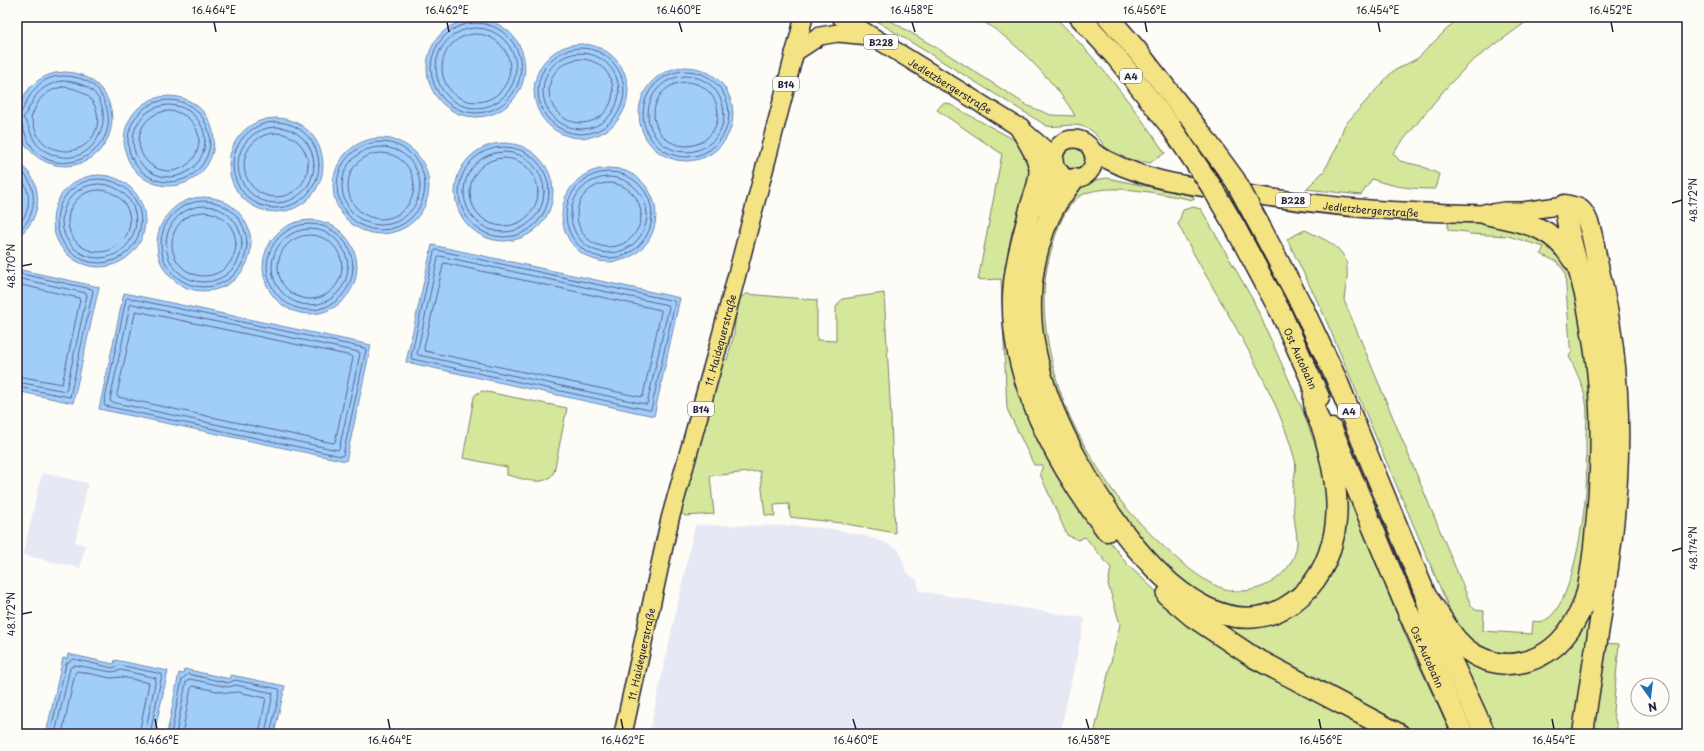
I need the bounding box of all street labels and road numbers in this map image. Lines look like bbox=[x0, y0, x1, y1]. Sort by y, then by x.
road number: B228 bbox=[864, 35, 898, 49]
street label: Jedletzbergerstraße bbox=[906, 53, 995, 117]
road number: A4 bbox=[1120, 69, 1142, 83]
road number: B14 bbox=[773, 77, 799, 91]
road number: B228 bbox=[1276, 193, 1310, 207]
street label: Jedletzbergerstraße bbox=[1322, 197, 1419, 219]
street label: 11. Haidequerstraße bbox=[700, 292, 739, 387]
street label: Ost Autobahn bbox=[1281, 325, 1322, 391]
road number: B14 bbox=[688, 402, 714, 416]
road number: A4 bbox=[1338, 404, 1360, 418]
street label: 11. Haidequerstraße bbox=[623, 606, 658, 702]
street label: Ost Autobahn bbox=[1408, 623, 1449, 690]

